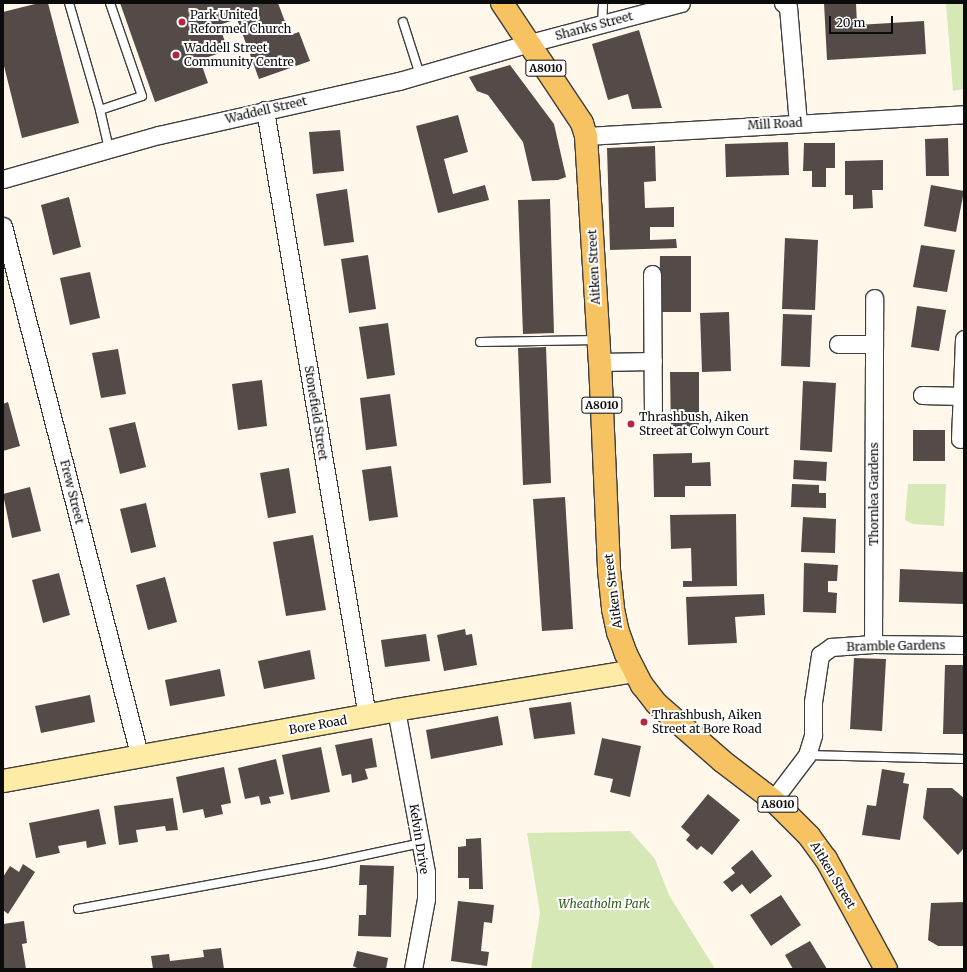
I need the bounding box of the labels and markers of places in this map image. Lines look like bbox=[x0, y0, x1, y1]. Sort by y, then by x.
place label: Park United Reformed Church bbox=[190, 8, 291, 36]
marker: Park United Reformed Church bbox=[177, 17, 187, 27]
place label: Waddell Street Community Centre bbox=[184, 41, 294, 69]
marker: Waddell Street Community Centre bbox=[171, 50, 181, 60]
place label: Thrashbush, Aiken Street at Colwyn Court bbox=[639, 410, 769, 438]
marker: Thrashbush, Aiken Street at Colwyn Court bbox=[626, 419, 636, 429]
place label: Thrashbush, Aiken Street at Bore Road bbox=[652, 708, 762, 736]
marker: Thrashbush, Aiken Street at Bore Road bbox=[639, 717, 649, 727]

